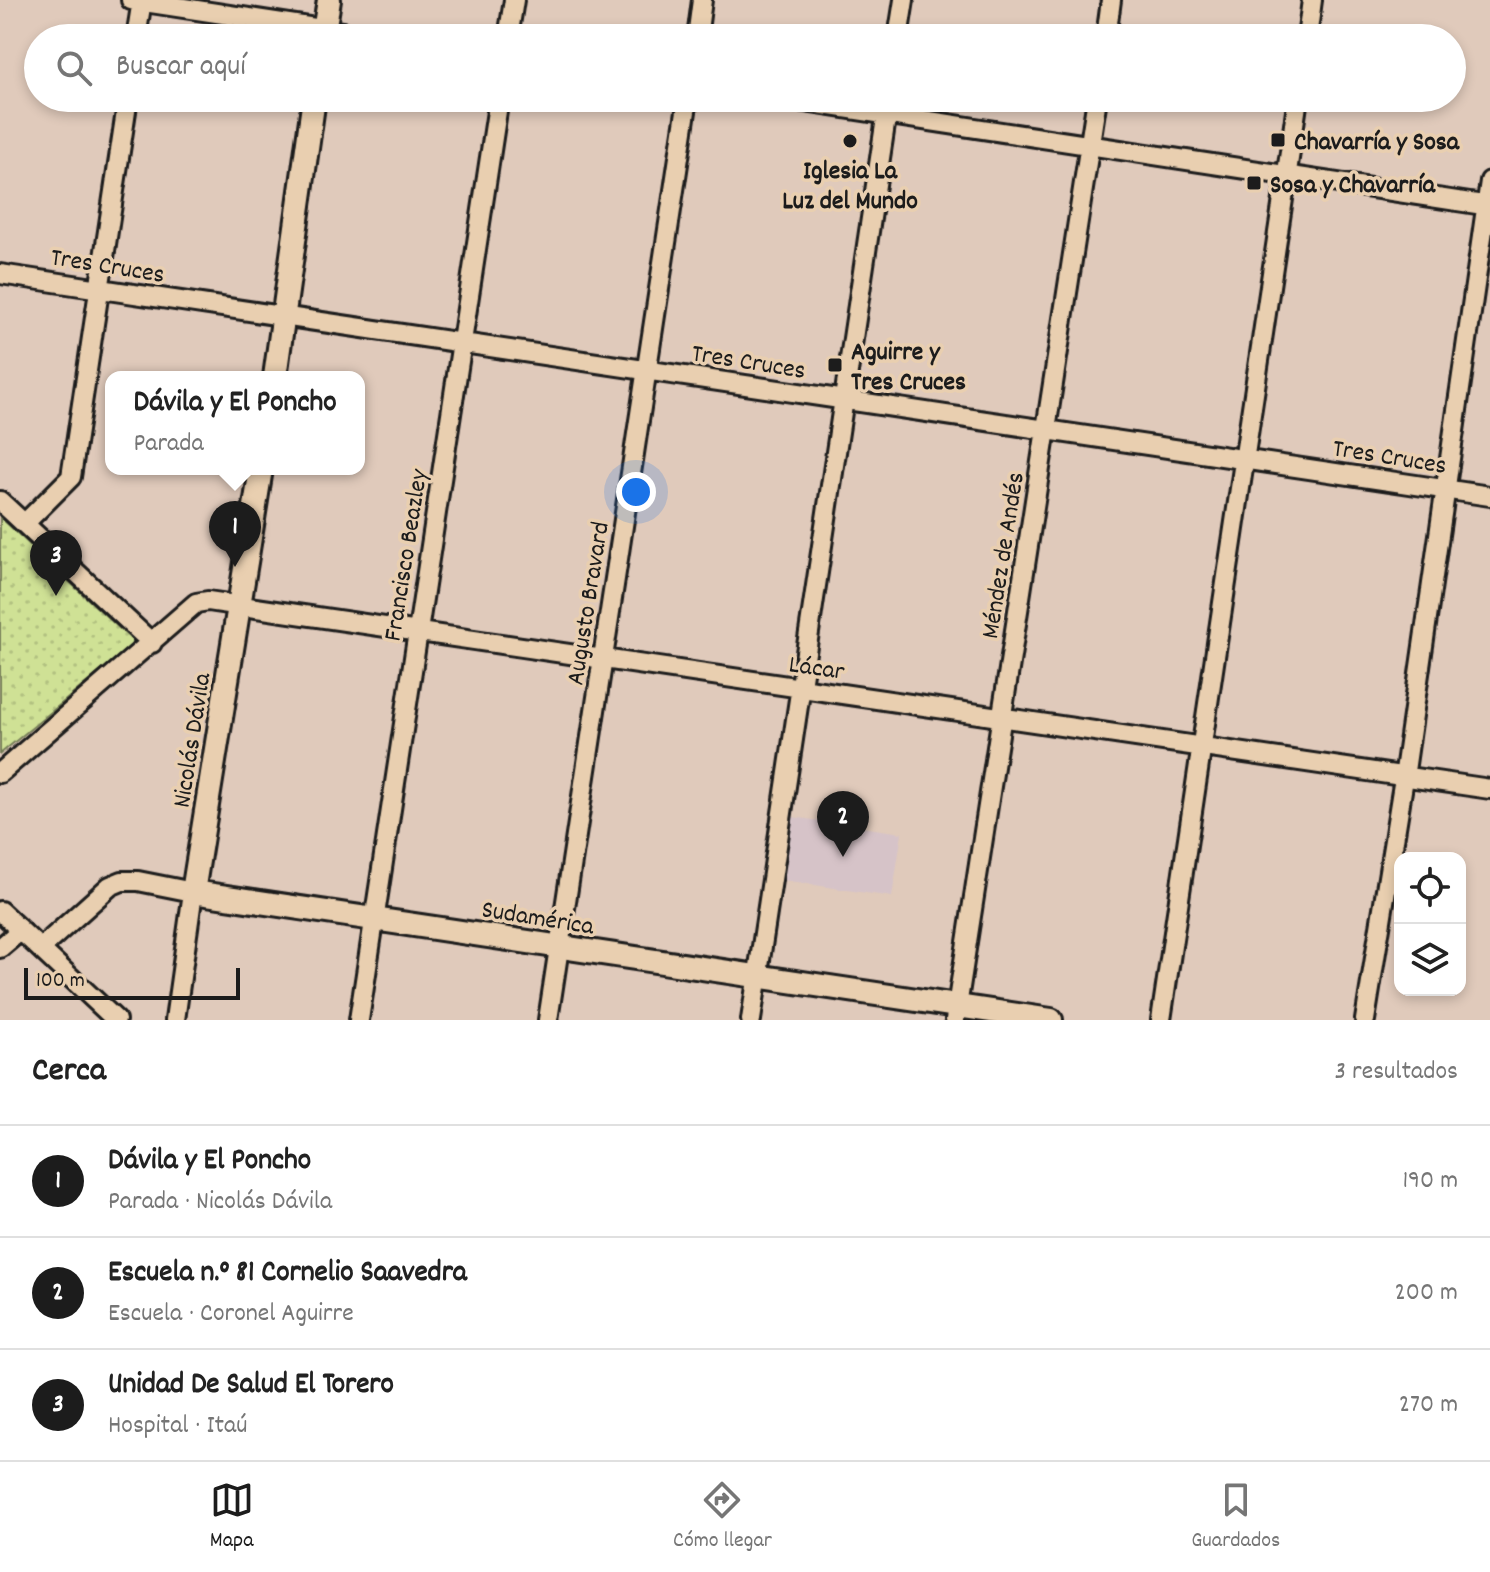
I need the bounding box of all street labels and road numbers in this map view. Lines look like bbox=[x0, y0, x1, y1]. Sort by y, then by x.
street label: Tres Cruces bbox=[48, 240, 167, 295]
street label: Tres Cruces bbox=[689, 336, 808, 391]
street label: Tres Cruces bbox=[1330, 431, 1449, 486]
street label: Francisco Beazley bbox=[376, 466, 439, 644]
street label: Méndez de Andés bbox=[973, 470, 1036, 641]
street label: Augusto Bravard bbox=[558, 519, 621, 688]
street label: Lácar bbox=[786, 647, 847, 692]
street label: Nicolás Dávila bbox=[165, 670, 222, 811]
street label: Sudamérica bbox=[479, 892, 597, 947]

